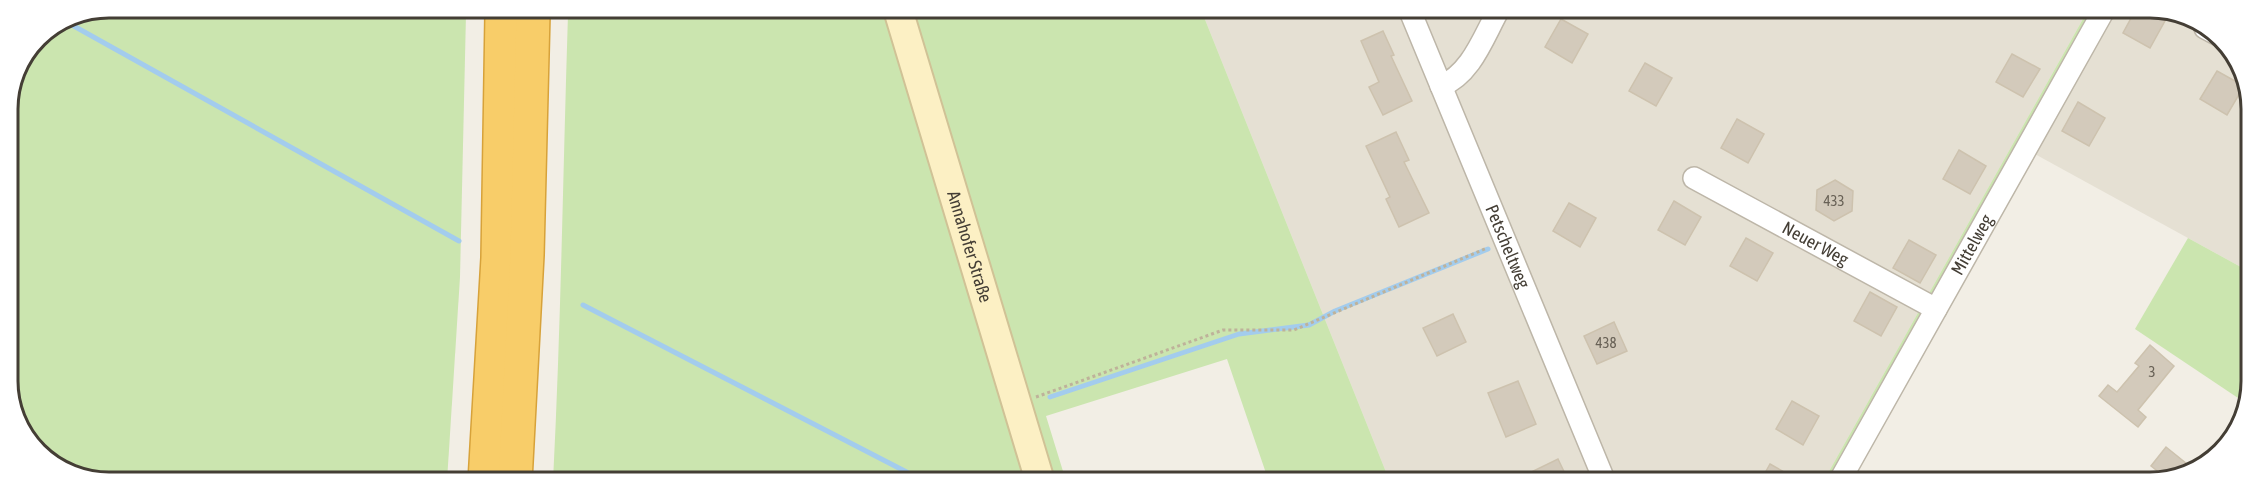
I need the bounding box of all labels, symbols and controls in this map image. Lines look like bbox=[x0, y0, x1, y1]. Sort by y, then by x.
street label: Annahofer Straße bbox=[943, 188, 997, 305]
house number: 433 bbox=[1823, 192, 1845, 209]
street label: Petscheltweg bbox=[1481, 202, 1535, 292]
street label: Mittelweg bbox=[1946, 211, 1997, 278]
street label: Neuer Weg bbox=[1779, 217, 1852, 270]
house number: 438 bbox=[1595, 334, 1617, 351]
house number: 3 bbox=[2148, 363, 2156, 380]

